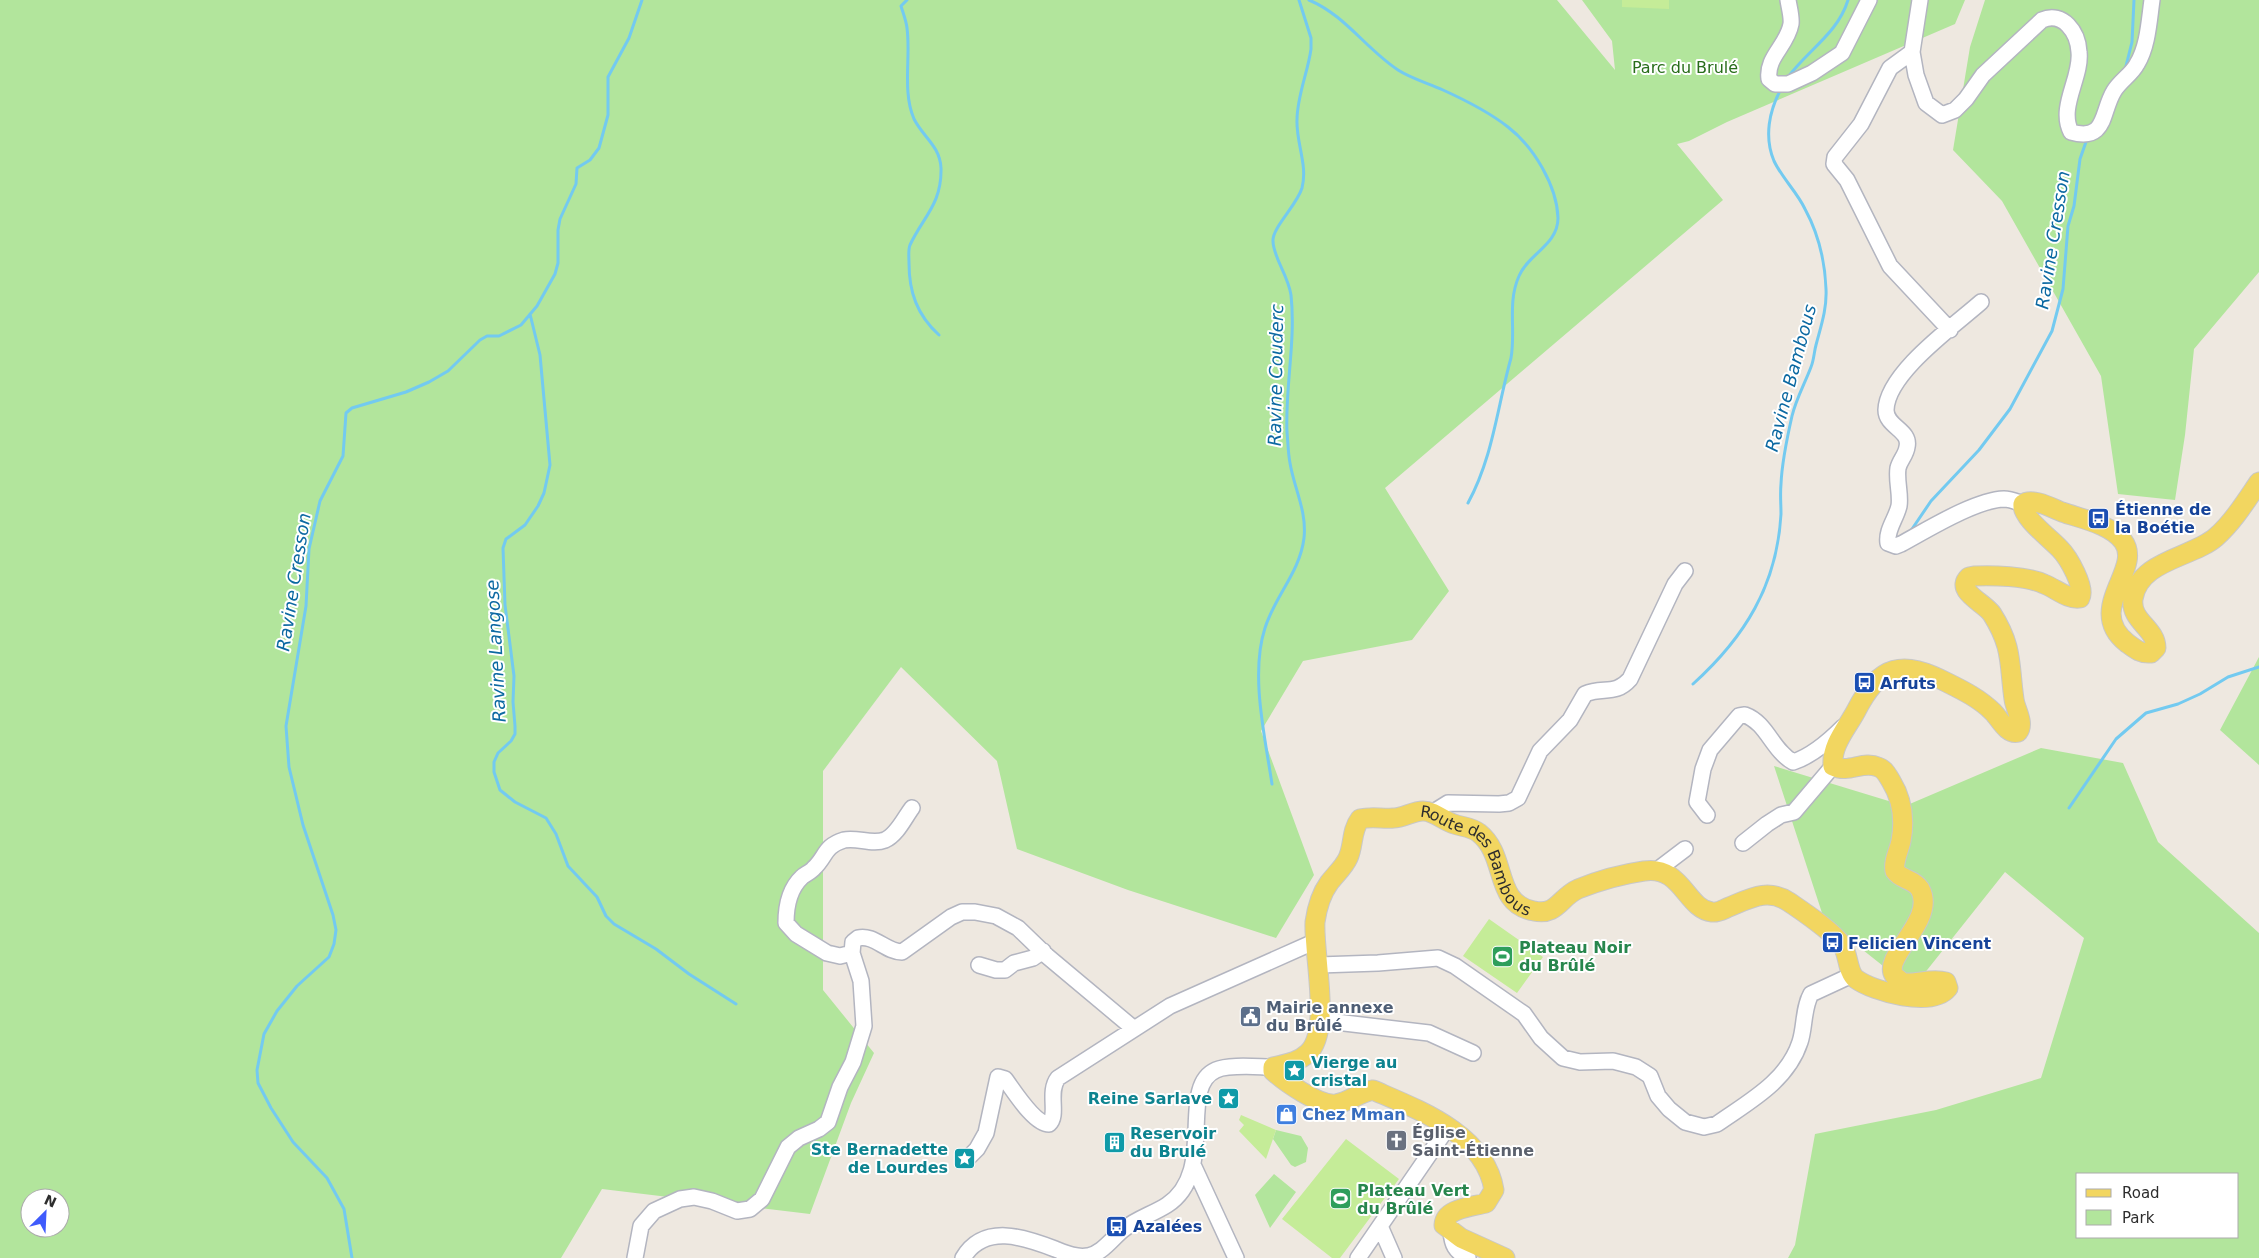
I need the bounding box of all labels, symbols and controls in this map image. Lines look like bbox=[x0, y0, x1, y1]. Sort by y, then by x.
park label: Parc du Brulé bbox=[1632, 58, 1738, 77]
water label: Ravine Cresson bbox=[2031, 169, 2074, 311]
water label: Ravine Bambous bbox=[1761, 302, 1820, 454]
water label: Ravine Couderc bbox=[1264, 304, 1287, 446]
place label: Étienne de la Boétie bbox=[2115, 500, 2212, 537]
bus stop icon: Étienne de la Boétie bbox=[2087, 506, 2111, 530]
water label: Ravine Cresson bbox=[272, 511, 315, 653]
water label: Ravine Langose bbox=[481, 579, 510, 723]
bus stop icon: Arfuts bbox=[1852, 671, 1876, 695]
place label: Arfuts bbox=[1880, 674, 1936, 693]
street label: Route des Bambous bbox=[1419, 802, 1534, 920]
bus stop icon: Felicien Vincent bbox=[1820, 931, 1844, 955]
place label: Felicien Vincent bbox=[1848, 934, 1992, 953]
place label: Plateau Noir du Brûlé bbox=[1519, 938, 1631, 975]
sports icon: Plateau Noir du Brûlé bbox=[1491, 944, 1515, 968]
place label: Mairie annexe du Brûlé bbox=[1266, 998, 1394, 1035]
public building icon: Mairie annexe du Brûlé bbox=[1238, 1004, 1262, 1028]
place label: Vierge au cristal bbox=[1311, 1053, 1397, 1090]
place icon: Vierge au cristal bbox=[1283, 1059, 1307, 1083]
place icon: Reine Sarlave bbox=[1216, 1086, 1240, 1110]
place label: Reine Sarlave bbox=[1088, 1089, 1212, 1108]
shop icon: Chez Mman bbox=[1274, 1102, 1298, 1126]
place label: Chez Mman bbox=[1302, 1105, 1406, 1124]
place label: Église Saint-Étienne bbox=[1412, 1123, 1534, 1160]
place label: Reservoir du Brulé bbox=[1130, 1124, 1216, 1161]
church icon: Église Saint-Étienne bbox=[1384, 1129, 1408, 1153]
building icon: Reservoir du Brulé bbox=[1102, 1130, 1126, 1154]
place label: Ste Bernadette de Lourdes bbox=[811, 1140, 948, 1177]
place icon: Ste Bernadette de Lourdes bbox=[952, 1146, 976, 1170]
legend bbox=[2076, 1173, 2239, 1238]
place label: Plateau Vert du Brûlé bbox=[1357, 1181, 1470, 1218]
text: Road bbox=[2122, 1184, 2160, 1202]
sports icon: Plateau Vert du Brûlé bbox=[1329, 1187, 1353, 1211]
north arrow bbox=[20, 1188, 70, 1238]
text: N bbox=[42, 1191, 59, 1211]
text: Park bbox=[2122, 1209, 2155, 1227]
bus stop icon: Azalées bbox=[1105, 1214, 1129, 1238]
place label: Azalées bbox=[1133, 1217, 1202, 1236]

